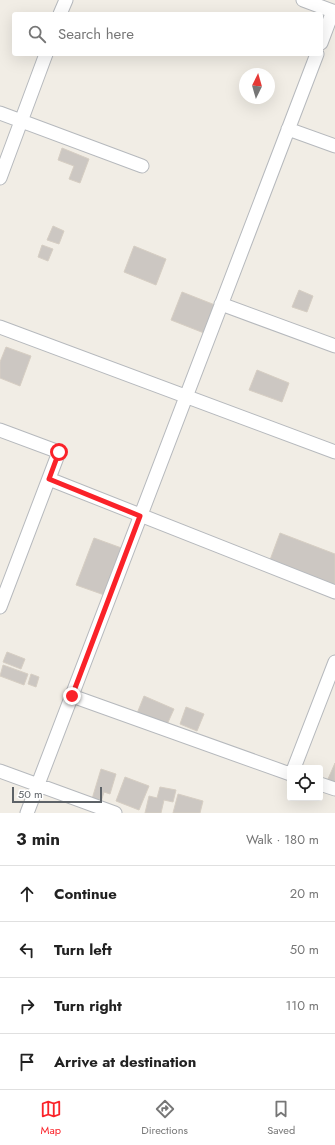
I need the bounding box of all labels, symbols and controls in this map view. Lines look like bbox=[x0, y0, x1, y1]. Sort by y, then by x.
search box bbox=[12, 12, 323, 56]
icon: search bbox=[26, 23, 48, 45]
text: Search here bbox=[58, 23, 134, 45]
north arrow bbox=[239, 68, 275, 104]
route start bbox=[50, 443, 68, 461]
route end bbox=[63, 687, 81, 705]
map controls bbox=[287, 765, 323, 801]
button: locate bbox=[287, 765, 323, 801]
scale bar bbox=[12, 785, 102, 804]
text: 50 m bbox=[18, 786, 43, 802]
text: 3 min bbox=[16, 827, 60, 851]
text: Walk · 180 m bbox=[246, 830, 319, 849]
icon: ahead bbox=[16, 883, 38, 905]
text: Continue bbox=[54, 883, 117, 905]
text: 20 m bbox=[290, 884, 319, 903]
icon: left bbox=[16, 939, 38, 961]
text: Turn left bbox=[54, 939, 112, 961]
text: 50 m bbox=[290, 940, 319, 959]
icon: right bbox=[16, 995, 38, 1017]
text: Turn right bbox=[54, 995, 122, 1017]
text: 110 m bbox=[285, 996, 319, 1015]
icon: arrive bbox=[16, 1051, 38, 1073]
text: Arrive at destination bbox=[54, 1051, 196, 1073]
tab: Map bbox=[40, 1098, 62, 1138]
tab: Directions bbox=[141, 1098, 188, 1138]
tab: Saved bbox=[267, 1098, 295, 1138]

